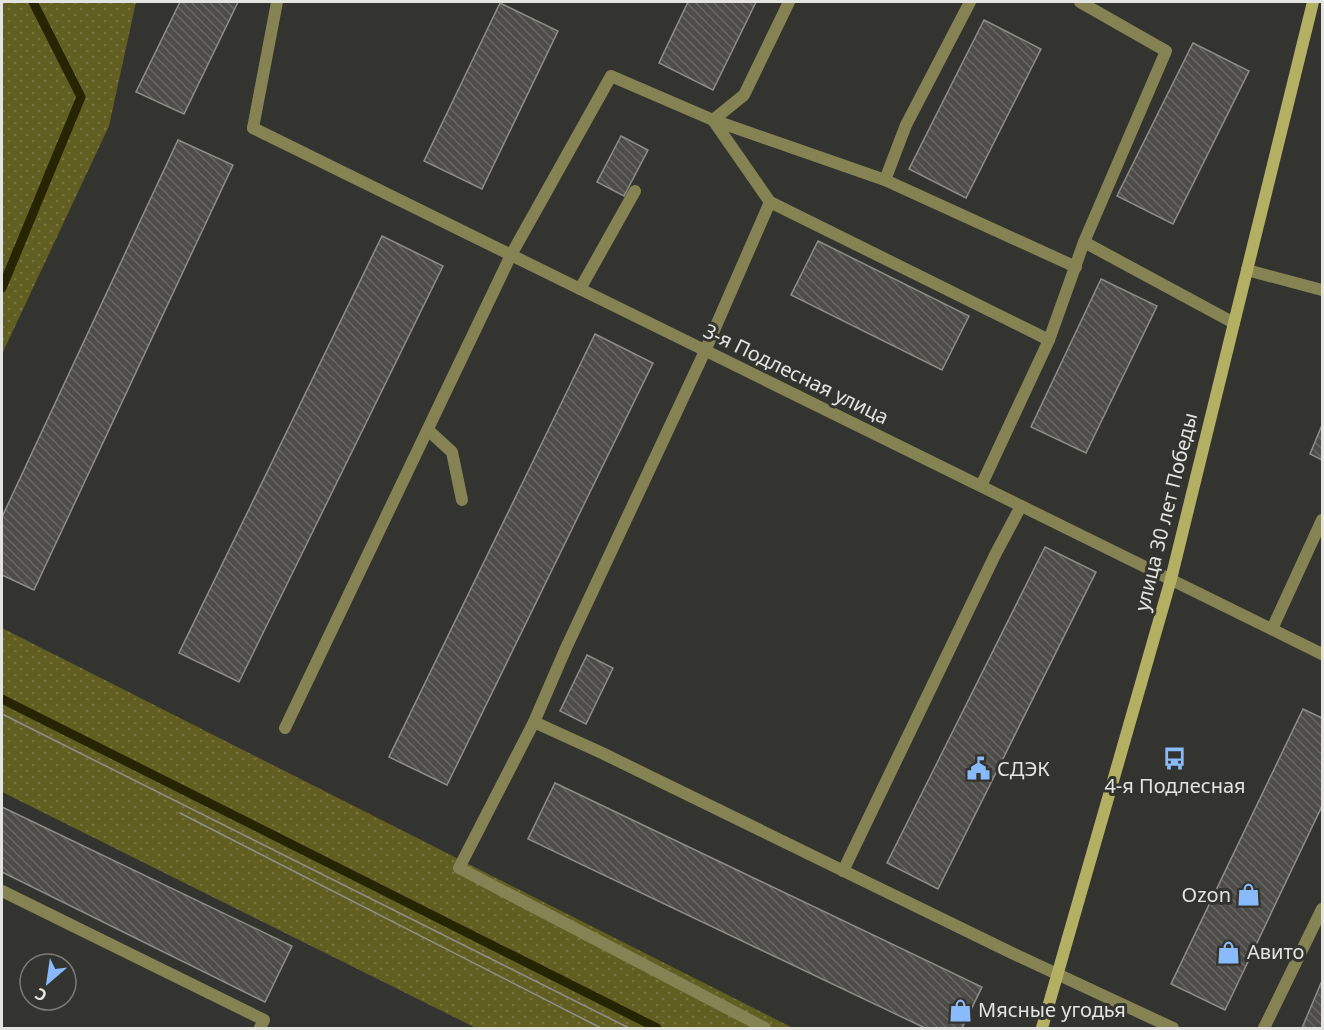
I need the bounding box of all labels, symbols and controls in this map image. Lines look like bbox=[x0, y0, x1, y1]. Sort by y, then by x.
street label: 3-я Подлесная улица bbox=[699, 317, 893, 430]
street label: улица 30 лет Победы bbox=[1128, 410, 1203, 614]
bus stop icon: 4-я Подлесная bbox=[1162, 745, 1188, 771]
place label: СДЭК bbox=[997, 755, 1050, 782]
public building icon: СДЭК bbox=[966, 756, 992, 782]
place label: 4-я Подлесная bbox=[1104, 772, 1246, 799]
place label: Ozon bbox=[1182, 881, 1231, 908]
shop icon: Ozon bbox=[1236, 882, 1262, 908]
place label: Авито bbox=[1247, 938, 1304, 965]
shop icon: Авито bbox=[1216, 939, 1242, 965]
north arrow bbox=[18, 952, 78, 1012]
text: С bbox=[31, 983, 51, 1007]
place label: Мясные угодья bbox=[978, 996, 1126, 1023]
shop icon: Мясные угодья bbox=[947, 997, 973, 1023]

